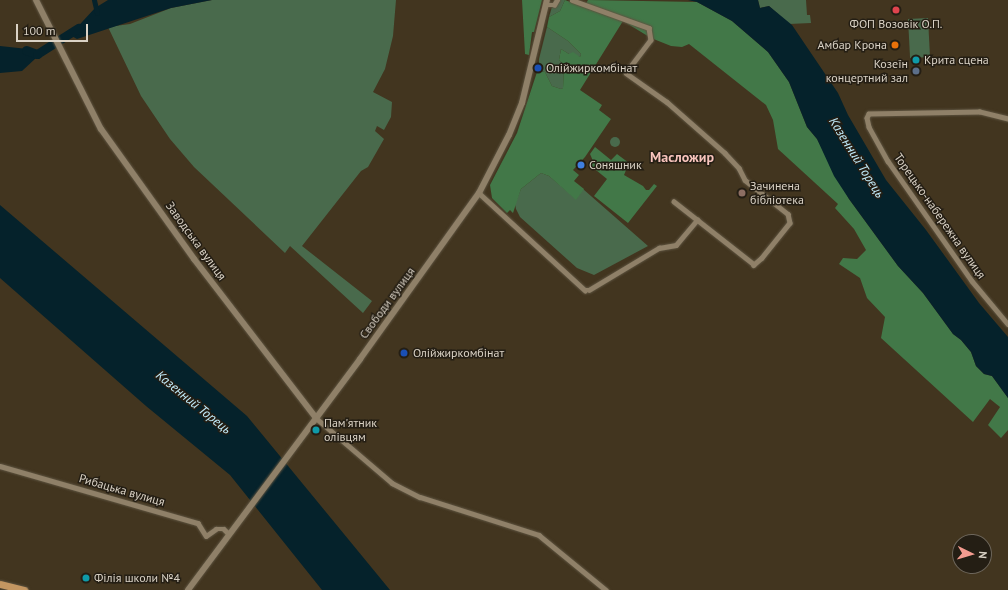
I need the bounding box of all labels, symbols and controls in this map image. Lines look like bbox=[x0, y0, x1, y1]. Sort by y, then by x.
marker: ФОП Возовік О.П. bbox=[890, 4, 902, 16]
scale bar bbox=[18, 16, 90, 42]
place label: ФОП Возовік О.П. bbox=[850, 17, 942, 31]
text: 100 m bbox=[23, 23, 56, 38]
place label: Амбар Крона bbox=[817, 38, 887, 52]
marker: Амбар Крона bbox=[890, 40, 900, 50]
place label: Крита сцена bbox=[924, 53, 989, 67]
marker: Крита сцена bbox=[911, 55, 921, 65]
place label: Козеїн концертний зал bbox=[826, 57, 908, 85]
place label: Олійжиркомбінат bbox=[546, 61, 637, 75]
marker: Олійжиркомбінат bbox=[533, 63, 543, 73]
marker: Козеїн концертний зал bbox=[911, 66, 921, 76]
water label: Казенний Торець bbox=[825, 115, 887, 201]
district label: Масложир bbox=[650, 149, 714, 165]
street label: Торецько-набережна вулиця bbox=[891, 150, 989, 282]
place label: Соняшник bbox=[589, 158, 642, 172]
marker: Соняшник bbox=[576, 160, 586, 170]
place label: Зачинена бібліотека bbox=[750, 179, 804, 207]
marker: Зачинена бібліотека bbox=[737, 188, 747, 198]
street label: Заводська вулиця bbox=[163, 199, 229, 283]
street label: Свободи вулиця bbox=[356, 265, 418, 341]
place label: Олійжиркомбiнат bbox=[413, 346, 504, 360]
marker: Олійжиркомбiнат bbox=[398, 347, 410, 359]
water label: Казенний Торець bbox=[152, 368, 234, 438]
place label: Пам'ятник олівцям bbox=[324, 416, 377, 444]
marker: Пам'ятник олівцям bbox=[311, 425, 321, 435]
street label: Рибацька вулиця bbox=[77, 471, 167, 509]
north arrow bbox=[952, 534, 992, 574]
text: N bbox=[976, 551, 990, 559]
place label: Філія школи №4 bbox=[94, 571, 180, 585]
marker: Філія школи №4 bbox=[81, 573, 91, 583]

